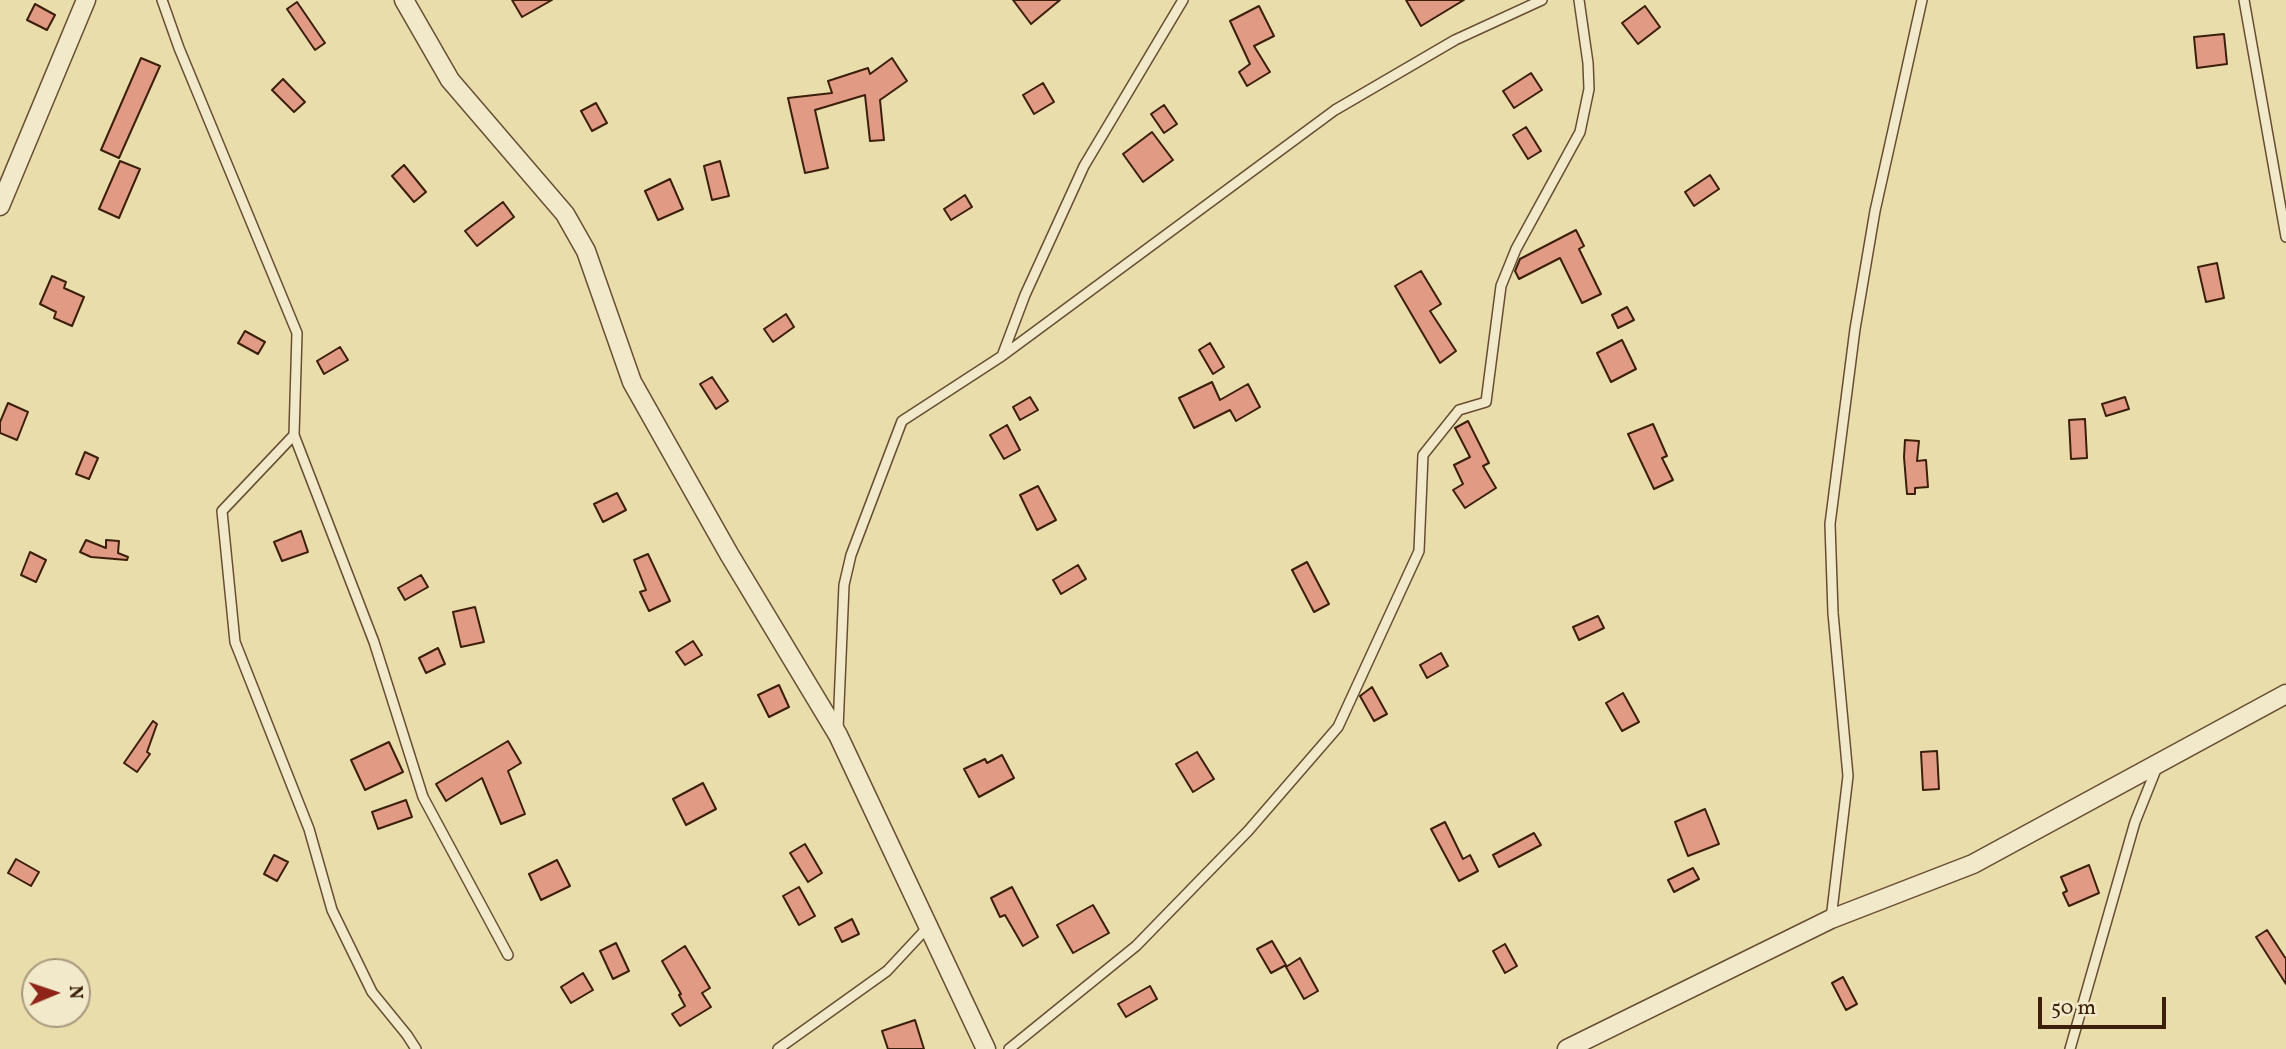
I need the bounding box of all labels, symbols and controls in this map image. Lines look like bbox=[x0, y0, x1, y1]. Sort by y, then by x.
north arrow bbox=[21, 958, 91, 1028]
scale bar bbox=[2041, 982, 2169, 1026]
text: N bbox=[62, 985, 88, 1000]
text: 50 m bbox=[2051, 994, 2096, 1023]

